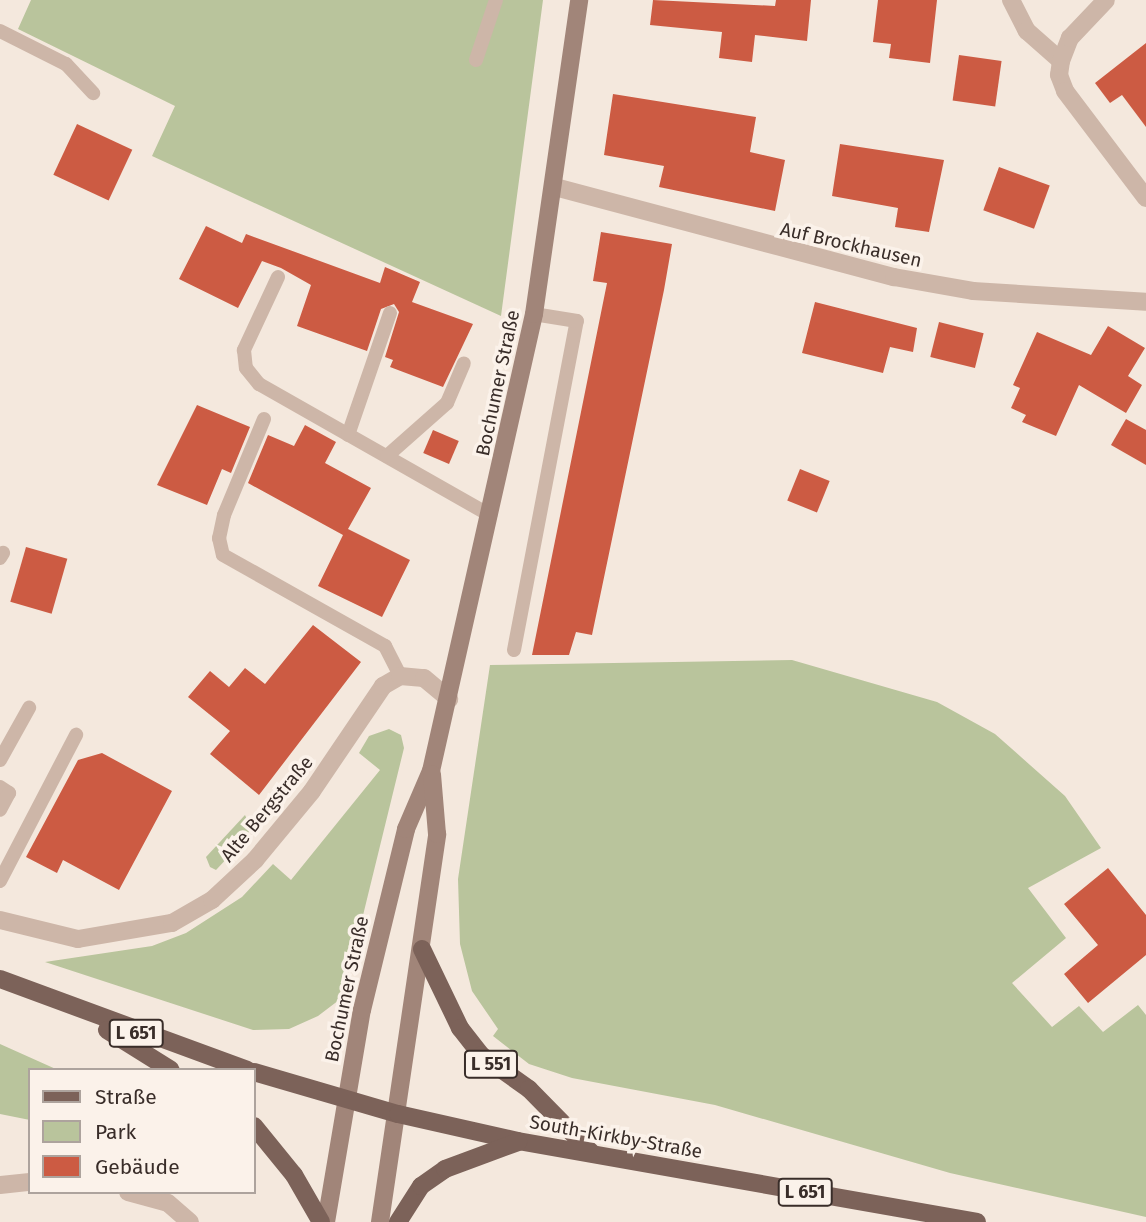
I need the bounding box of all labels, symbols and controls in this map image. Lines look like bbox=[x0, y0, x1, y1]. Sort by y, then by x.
street label: Auf Brockhausen bbox=[778, 218, 924, 272]
street label: Bochumer Straße bbox=[471, 308, 525, 458]
street label: Alte Bergstraße bbox=[216, 751, 318, 867]
street label: Bochumer Straße bbox=[320, 914, 374, 1064]
road number: L 651 bbox=[108, 1018, 164, 1048]
road number: L 551 bbox=[463, 1050, 519, 1078]
legend bbox=[28, 1068, 256, 1194]
text: Straße bbox=[95, 1084, 157, 1110]
street label: South-Kirkby-Straße bbox=[528, 1111, 704, 1163]
text: Park bbox=[95, 1119, 136, 1145]
text: Gebäude bbox=[95, 1154, 180, 1180]
road number: L 651 bbox=[777, 1177, 833, 1206]

